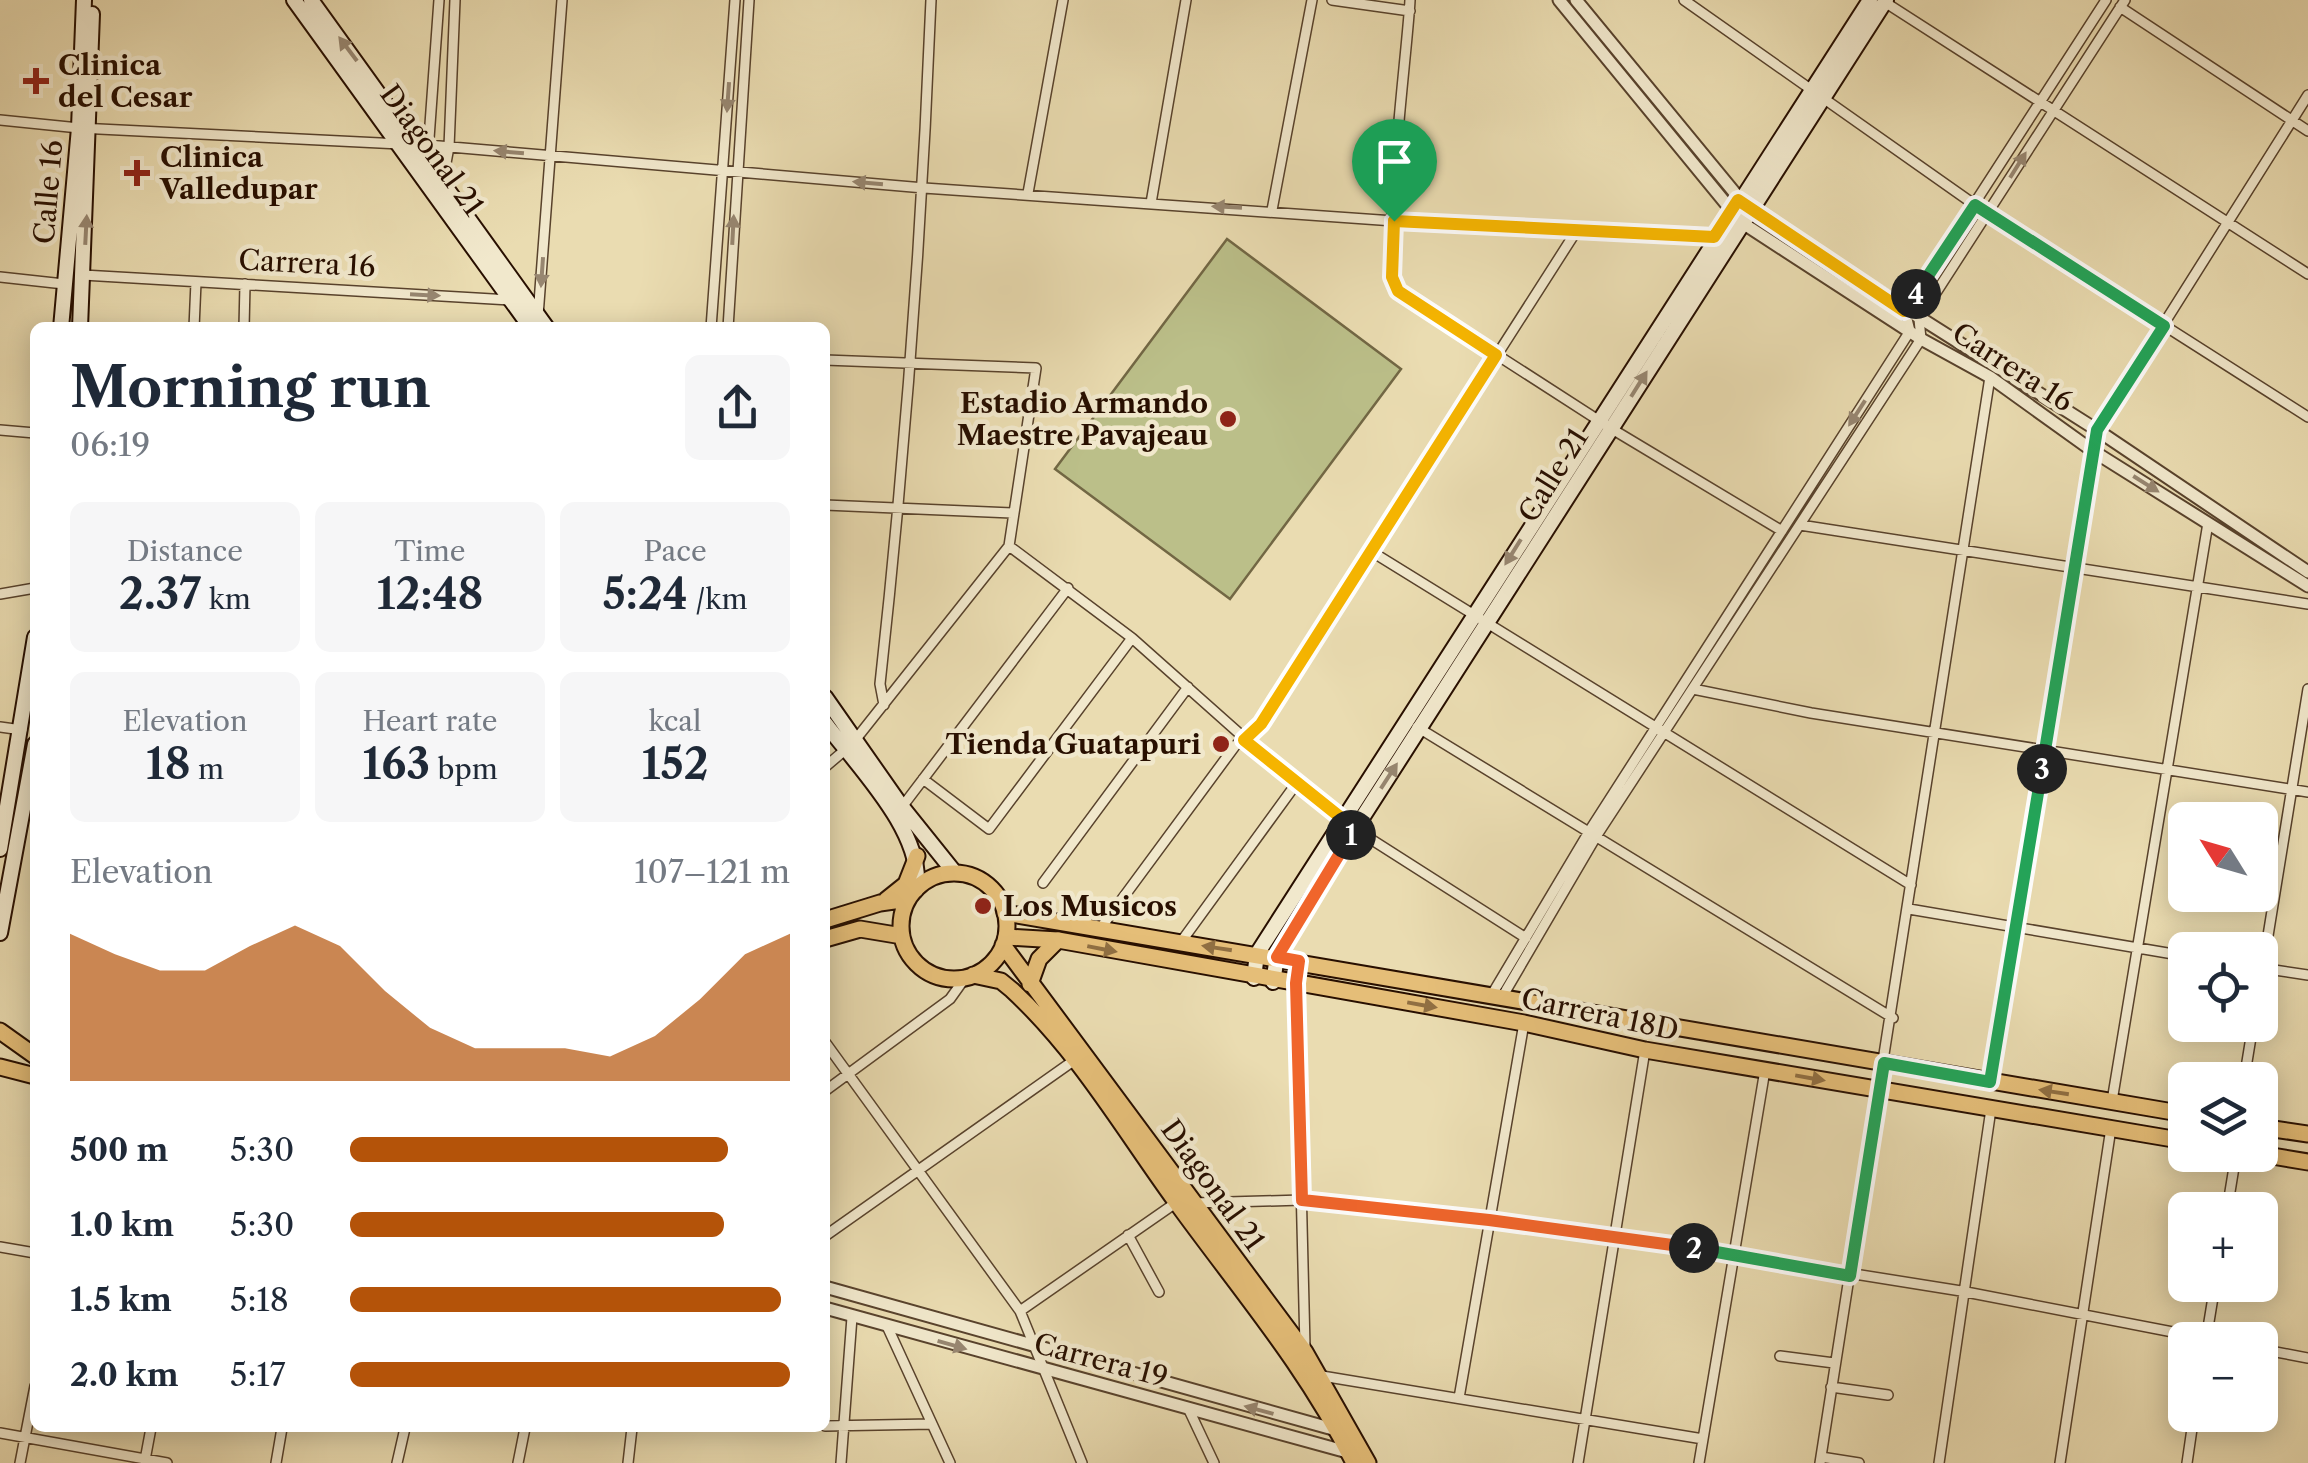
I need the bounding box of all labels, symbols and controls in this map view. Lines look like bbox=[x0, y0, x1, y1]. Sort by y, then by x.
one-way arrow bbox=[338, 36, 358, 62]
place label: Clinica del Cesar bbox=[58, 48, 193, 114]
marker: Clinica del Cesar bbox=[23, 68, 49, 94]
street label: Diagonal 21 bbox=[373, 78, 491, 222]
one-way arrow bbox=[720, 82, 736, 114]
pin bbox=[1352, 119, 1437, 222]
icon: arrive bbox=[1367, 134, 1422, 189]
street label: Calle 16 bbox=[27, 139, 69, 245]
place label: Clinica Valledupar bbox=[159, 140, 318, 206]
one-way arrow bbox=[493, 143, 524, 159]
one-way arrow bbox=[2009, 151, 2026, 179]
marker: Clinica Valledupar bbox=[124, 160, 150, 186]
one-way arrow bbox=[851, 174, 883, 190]
one-way arrow bbox=[1210, 199, 1242, 215]
one-way arrow bbox=[78, 214, 94, 246]
one-way arrow bbox=[725, 214, 741, 246]
street label: Carrera 16 bbox=[238, 242, 376, 284]
one-way arrow bbox=[533, 256, 549, 288]
pin: 4 bbox=[1891, 269, 1941, 319]
text: 4 bbox=[1908, 277, 1924, 311]
one-way arrow bbox=[410, 287, 442, 303]
street label: Carrera 16 bbox=[1946, 315, 2080, 419]
text: Morning run bbox=[70, 354, 431, 421]
button: share bbox=[685, 355, 790, 460]
one-way arrow bbox=[1630, 371, 1648, 398]
place label: Estadio Armando Maestre Pavajeau bbox=[957, 386, 1208, 452]
one-way arrow bbox=[1849, 399, 1867, 427]
marker: Estadio Armando Maestre Pavajeau bbox=[1217, 408, 1239, 430]
street label: Calle 21 bbox=[1511, 422, 1595, 528]
text: 06:19 bbox=[70, 425, 150, 464]
one-way arrow bbox=[2132, 474, 2160, 492]
text: Distance bbox=[127, 534, 243, 568]
text: Time bbox=[395, 534, 465, 568]
text: Pace bbox=[643, 534, 707, 568]
one-way arrow bbox=[1505, 539, 1523, 566]
text: 2.37 bbox=[119, 568, 201, 620]
text: 12:48 bbox=[377, 568, 483, 620]
text: 5:24 bbox=[602, 568, 688, 620]
text: km bbox=[201, 582, 251, 616]
text: /km bbox=[688, 582, 748, 616]
text: Elevation bbox=[122, 704, 248, 738]
text: Heart rate bbox=[363, 704, 497, 738]
text: kcal bbox=[649, 704, 701, 738]
place label: Tienda Guatapuri bbox=[946, 727, 1201, 761]
marker: Tienda Guatapuri bbox=[1210, 733, 1232, 755]
text: 18 bbox=[146, 738, 191, 790]
text: 163 bbox=[362, 738, 430, 790]
text: 152 bbox=[642, 738, 708, 790]
pin: 3 bbox=[2017, 744, 2067, 794]
text: m bbox=[191, 752, 224, 786]
text: bpm bbox=[430, 752, 498, 786]
text: 3 bbox=[2034, 752, 2050, 786]
one-way arrow bbox=[1380, 763, 1398, 790]
north arrow bbox=[2168, 802, 2278, 912]
map controls bbox=[2168, 802, 2278, 1432]
pin: 1 bbox=[1326, 810, 1376, 860]
text: 1 bbox=[1345, 818, 1357, 852]
text: Elevation bbox=[70, 852, 213, 891]
text: 107–121 m bbox=[634, 852, 790, 891]
place label: Los Musicos bbox=[1003, 889, 1177, 923]
marker: Los Musicos bbox=[972, 895, 994, 917]
button: locate bbox=[2168, 932, 2278, 1042]
one-way arrow bbox=[1201, 939, 1232, 955]
one-way arrow bbox=[1087, 941, 1118, 957]
street label: Carrera 18D bbox=[1518, 981, 1682, 1047]
one-way arrow bbox=[1407, 998, 1438, 1013]
button: layers bbox=[2168, 1062, 2278, 1172]
one-way arrow bbox=[1795, 1071, 1826, 1086]
one-way arrow bbox=[2038, 1084, 2070, 1100]
street label: Diagonal 21 bbox=[1154, 1113, 1272, 1257]
text: 500 m bbox=[70, 1130, 168, 1169]
text: 5:30 bbox=[230, 1130, 294, 1169]
button: + bbox=[2168, 1192, 2278, 1302]
text: 1.0 km bbox=[70, 1205, 174, 1244]
text: 5:30 bbox=[230, 1205, 294, 1244]
pin: 2 bbox=[1669, 1223, 1719, 1273]
text: 2 bbox=[1686, 1231, 1702, 1265]
text: 1.5 km bbox=[70, 1280, 172, 1319]
text: 5:18 bbox=[230, 1280, 289, 1319]
button: − bbox=[2168, 1322, 2278, 1432]
street label: Carrera 19 bbox=[1030, 1326, 1172, 1394]
one-way arrow bbox=[937, 1337, 968, 1353]
text: 2.0 km bbox=[70, 1355, 179, 1394]
text: 5:17 bbox=[230, 1355, 286, 1394]
one-way arrow bbox=[1243, 1401, 1274, 1417]

